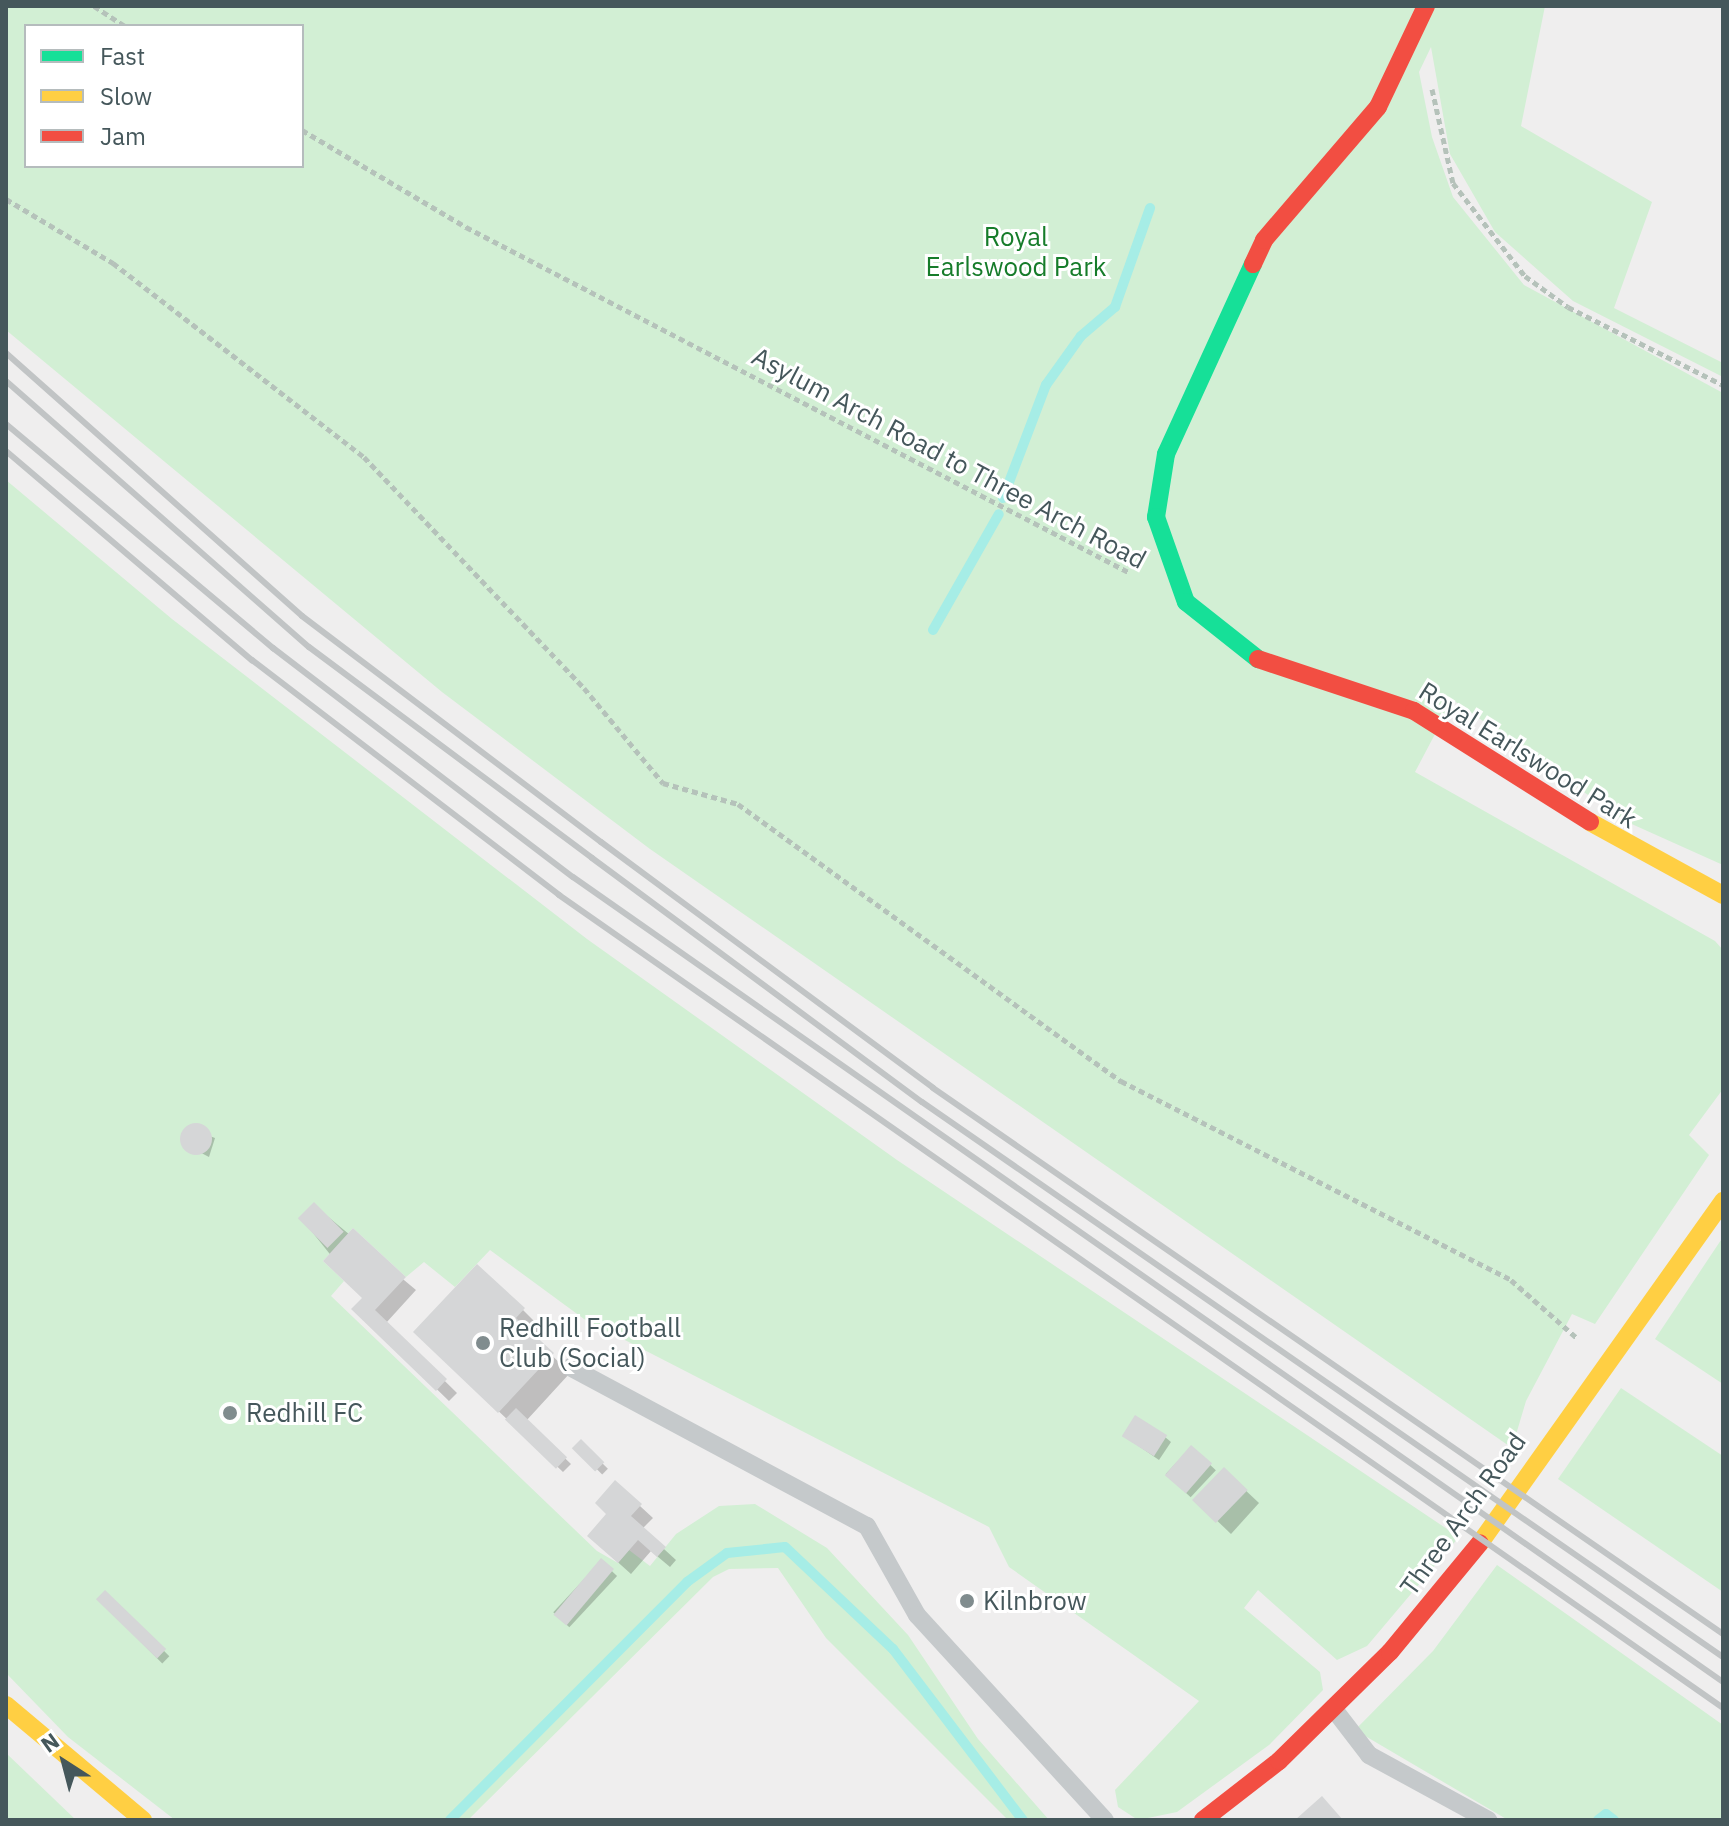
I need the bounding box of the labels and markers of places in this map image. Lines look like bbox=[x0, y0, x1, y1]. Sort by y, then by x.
place label: Redhill Football Club (Social) bbox=[499, 1312, 681, 1374]
marker: Redhill Football Club (Social) bbox=[474, 1334, 492, 1352]
place label: Redhill FC bbox=[246, 1397, 363, 1429]
marker: Redhill FC bbox=[221, 1404, 239, 1422]
place label: Kilnbrow bbox=[983, 1585, 1087, 1617]
marker: Kilnbrow bbox=[958, 1592, 976, 1610]

